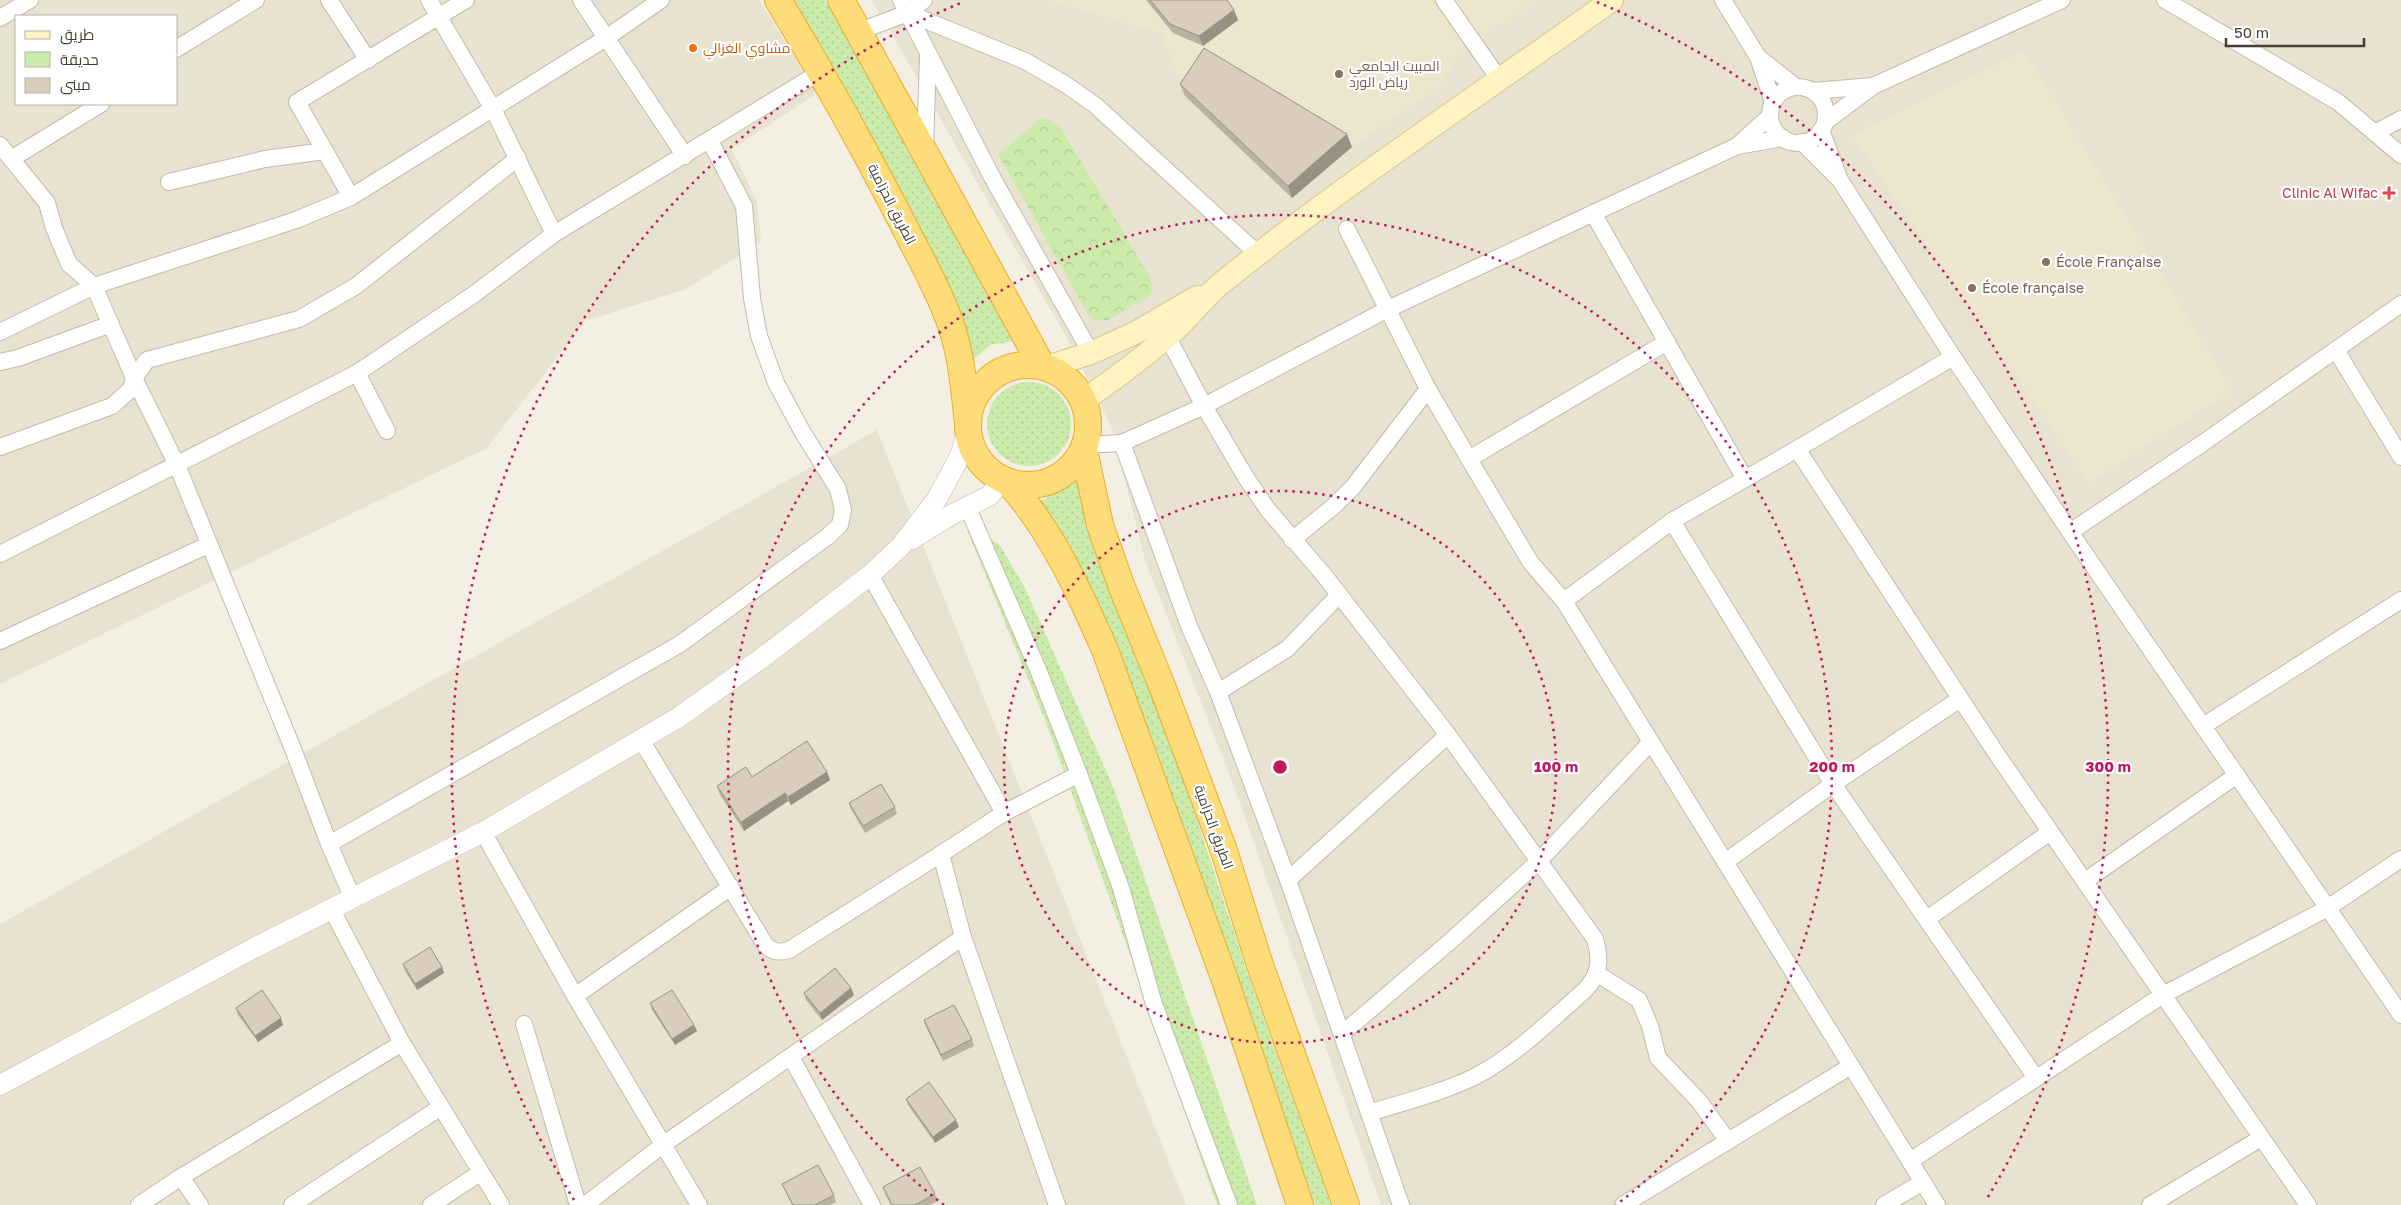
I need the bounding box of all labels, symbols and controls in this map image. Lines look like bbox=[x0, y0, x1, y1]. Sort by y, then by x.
legend bbox=[15, 15, 178, 105]
scale bar bbox=[2226, 15, 2364, 47]
text: 50 m bbox=[2234, 23, 2269, 41]
text: طريق bbox=[60, 25, 94, 45]
place label: مشاوي الغزالي bbox=[703, 39, 791, 60]
marker: مشاوي الغزالي bbox=[687, 42, 699, 54]
text: حديقة bbox=[60, 50, 99, 68]
place label: المبيت الجامعي رياض الورد bbox=[1349, 57, 1440, 90]
marker: المبيت الجامعي رياض الورد bbox=[1333, 68, 1345, 80]
text: مبنى bbox=[60, 75, 91, 95]
street label: الطريق الحزامية bbox=[864, 161, 920, 247]
place label: Clinic Al Wifac bbox=[2282, 184, 2378, 201]
marker: Clinic Al Wifac bbox=[2382, 186, 2396, 200]
place label: École Française bbox=[2056, 253, 2161, 270]
marker: École Française bbox=[2040, 256, 2052, 268]
place label: École française bbox=[1982, 279, 2084, 296]
marker: École française bbox=[1966, 282, 1978, 294]
text: 100 m bbox=[1534, 757, 1578, 775]
text: 200 m bbox=[1809, 757, 1855, 775]
text: 300 m bbox=[2085, 757, 2131, 775]
centre of rings bbox=[1271, 758, 1289, 776]
street label: الطريق الحزامية bbox=[1190, 782, 1238, 872]

